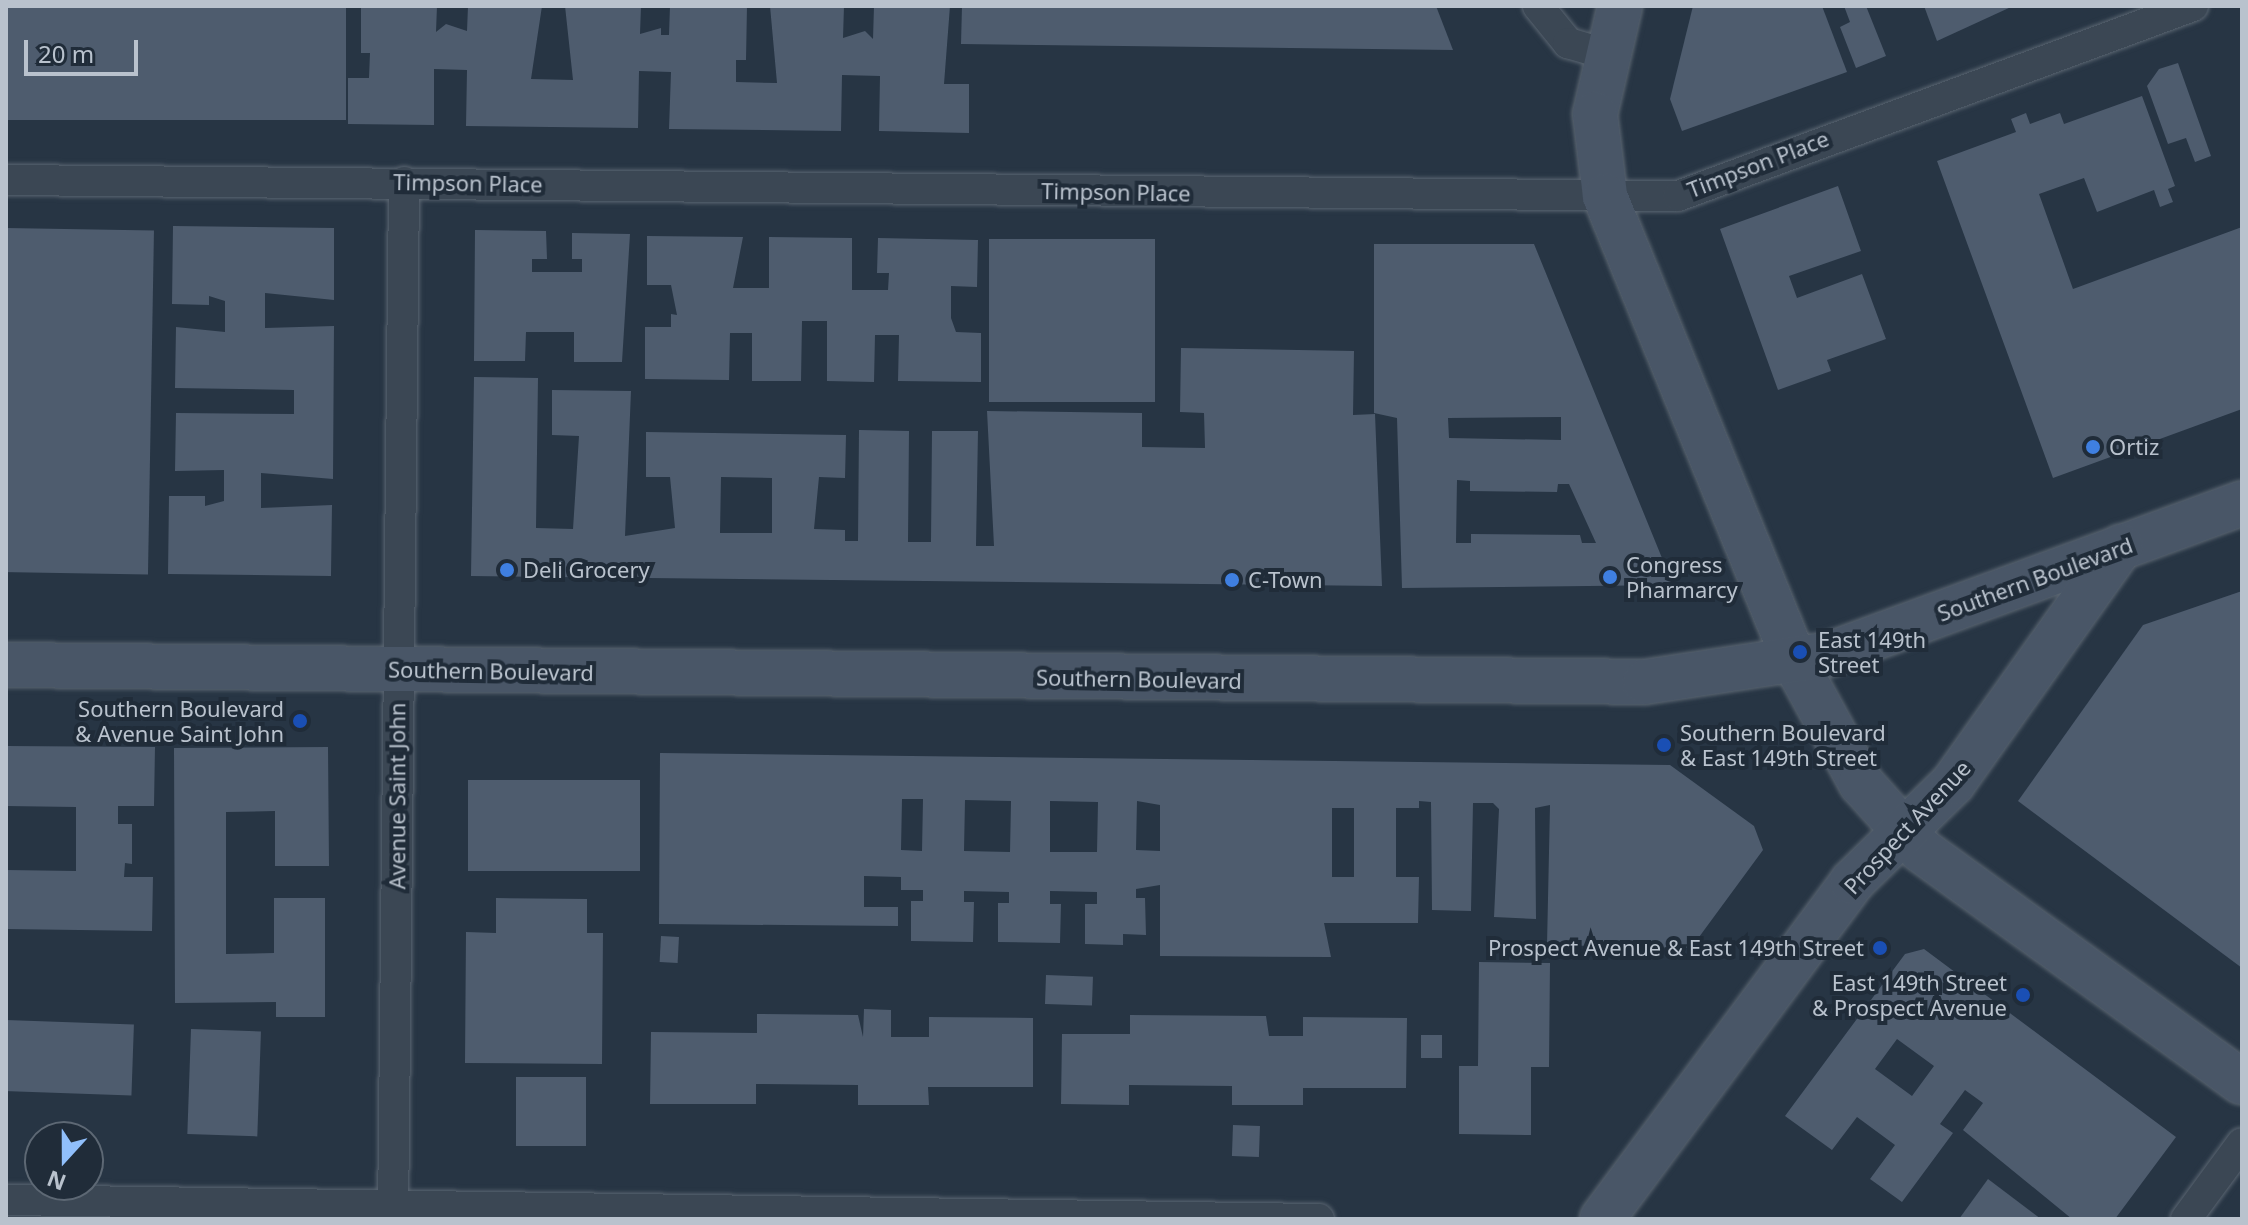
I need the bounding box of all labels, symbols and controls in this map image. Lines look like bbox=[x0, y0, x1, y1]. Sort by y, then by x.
scale bar bbox=[28, 24, 142, 74]
text: 20 m bbox=[38, 37, 94, 70]
street label: Timpson Place bbox=[1683, 125, 1833, 203]
street label: Timpson Place bbox=[393, 168, 543, 198]
street label: Timpson Place bbox=[1041, 177, 1191, 207]
place label: Ortiz bbox=[2109, 434, 2159, 460]
marker: Ortiz bbox=[2084, 438, 2102, 456]
street label: Southern Boulevard bbox=[1934, 531, 2136, 627]
place label: Congress Pharmarcy bbox=[1626, 551, 1738, 602]
place label: Deli Grocery bbox=[523, 557, 650, 583]
marker: Deli Grocery bbox=[498, 561, 516, 579]
place label: C-Town bbox=[1248, 567, 1323, 593]
marker: Congress Pharmarcy bbox=[1601, 568, 1619, 586]
marker: C-Town bbox=[1223, 571, 1241, 589]
place label: East 149th Street bbox=[1818, 626, 1926, 678]
marker: East 149th Street bbox=[1789, 641, 1811, 663]
street label: Southern Boulevard bbox=[388, 656, 594, 686]
street label: Southern Boulevard bbox=[1036, 664, 1242, 694]
place label: Southern Boulevard & Avenue Saint John bbox=[75, 695, 284, 746]
street label: Avenue Saint John bbox=[384, 703, 410, 889]
marker: Southern Boulevard & Avenue Saint John bbox=[291, 712, 309, 730]
place label: Southern Boulevard & East 149th Street bbox=[1680, 719, 1886, 770]
marker: Southern Boulevard & East 149th Street bbox=[1655, 736, 1673, 754]
street label: Prospect Avenue bbox=[1838, 755, 1976, 899]
place label: Prospect Avenue & East 149th Street bbox=[1488, 935, 1864, 961]
marker: Prospect Avenue & East 149th Street bbox=[1871, 939, 1889, 957]
place label: East 149th Street & Prospect Avenue bbox=[1812, 969, 2007, 1020]
marker: East 149th Street & Prospect Avenue bbox=[2014, 986, 2032, 1004]
north arrow bbox=[24, 1121, 104, 1201]
text: N bbox=[42, 1164, 70, 1199]

